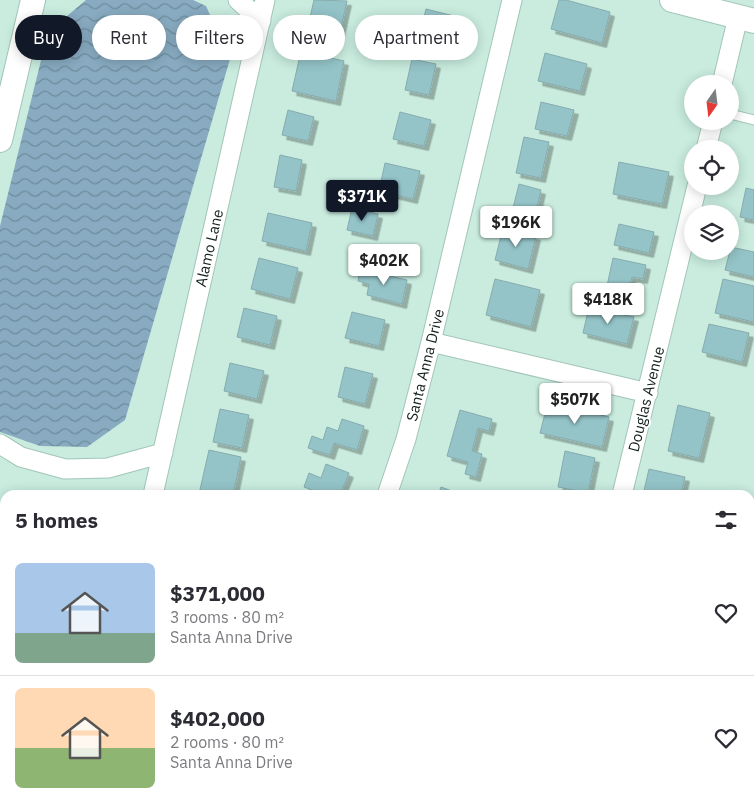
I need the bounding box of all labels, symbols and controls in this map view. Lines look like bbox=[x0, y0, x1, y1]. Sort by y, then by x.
chip: Buy bbox=[15, 15, 82, 60]
chip: Rent bbox=[92, 15, 166, 60]
chip: Filters bbox=[176, 15, 263, 60]
chip: New bbox=[273, 15, 345, 60]
chip: Apartment bbox=[355, 15, 478, 60]
north arrow bbox=[684, 75, 739, 130]
map controls bbox=[684, 75, 739, 260]
button: locate bbox=[684, 140, 739, 195]
pin: $371K bbox=[327, 180, 397, 222]
text: $371K bbox=[337, 186, 387, 206]
button: layers bbox=[684, 205, 739, 260]
pin: $196K bbox=[481, 206, 551, 248]
street label: Alamo Lane bbox=[191, 207, 227, 289]
text: $196K bbox=[491, 212, 541, 232]
pin: $402K bbox=[349, 244, 419, 286]
text: $402K bbox=[359, 250, 409, 270]
pin: $418K bbox=[573, 282, 643, 325]
text: $418K bbox=[583, 289, 633, 309]
street label: Santa Anna Drive bbox=[402, 307, 448, 423]
street label: Douglas Avenue bbox=[624, 344, 668, 454]
pin: $507K bbox=[540, 382, 610, 425]
text: $507K bbox=[550, 389, 600, 409]
text: 5 homes bbox=[15, 506, 98, 534]
icon: filters bbox=[712, 506, 740, 534]
text: $371,000 bbox=[170, 579, 265, 607]
icon: home bbox=[55, 583, 115, 643]
icon: heart bbox=[712, 599, 740, 627]
text: 3 rooms · 80 m² bbox=[170, 607, 284, 627]
text: Santa Anna Drive bbox=[170, 627, 293, 647]
text: $402,000 bbox=[170, 704, 265, 732]
icon: home bbox=[55, 708, 115, 768]
icon: heart bbox=[712, 724, 740, 752]
text: 2 rooms · 80 m² bbox=[170, 732, 284, 752]
text: Santa Anna Drive bbox=[170, 752, 293, 772]

